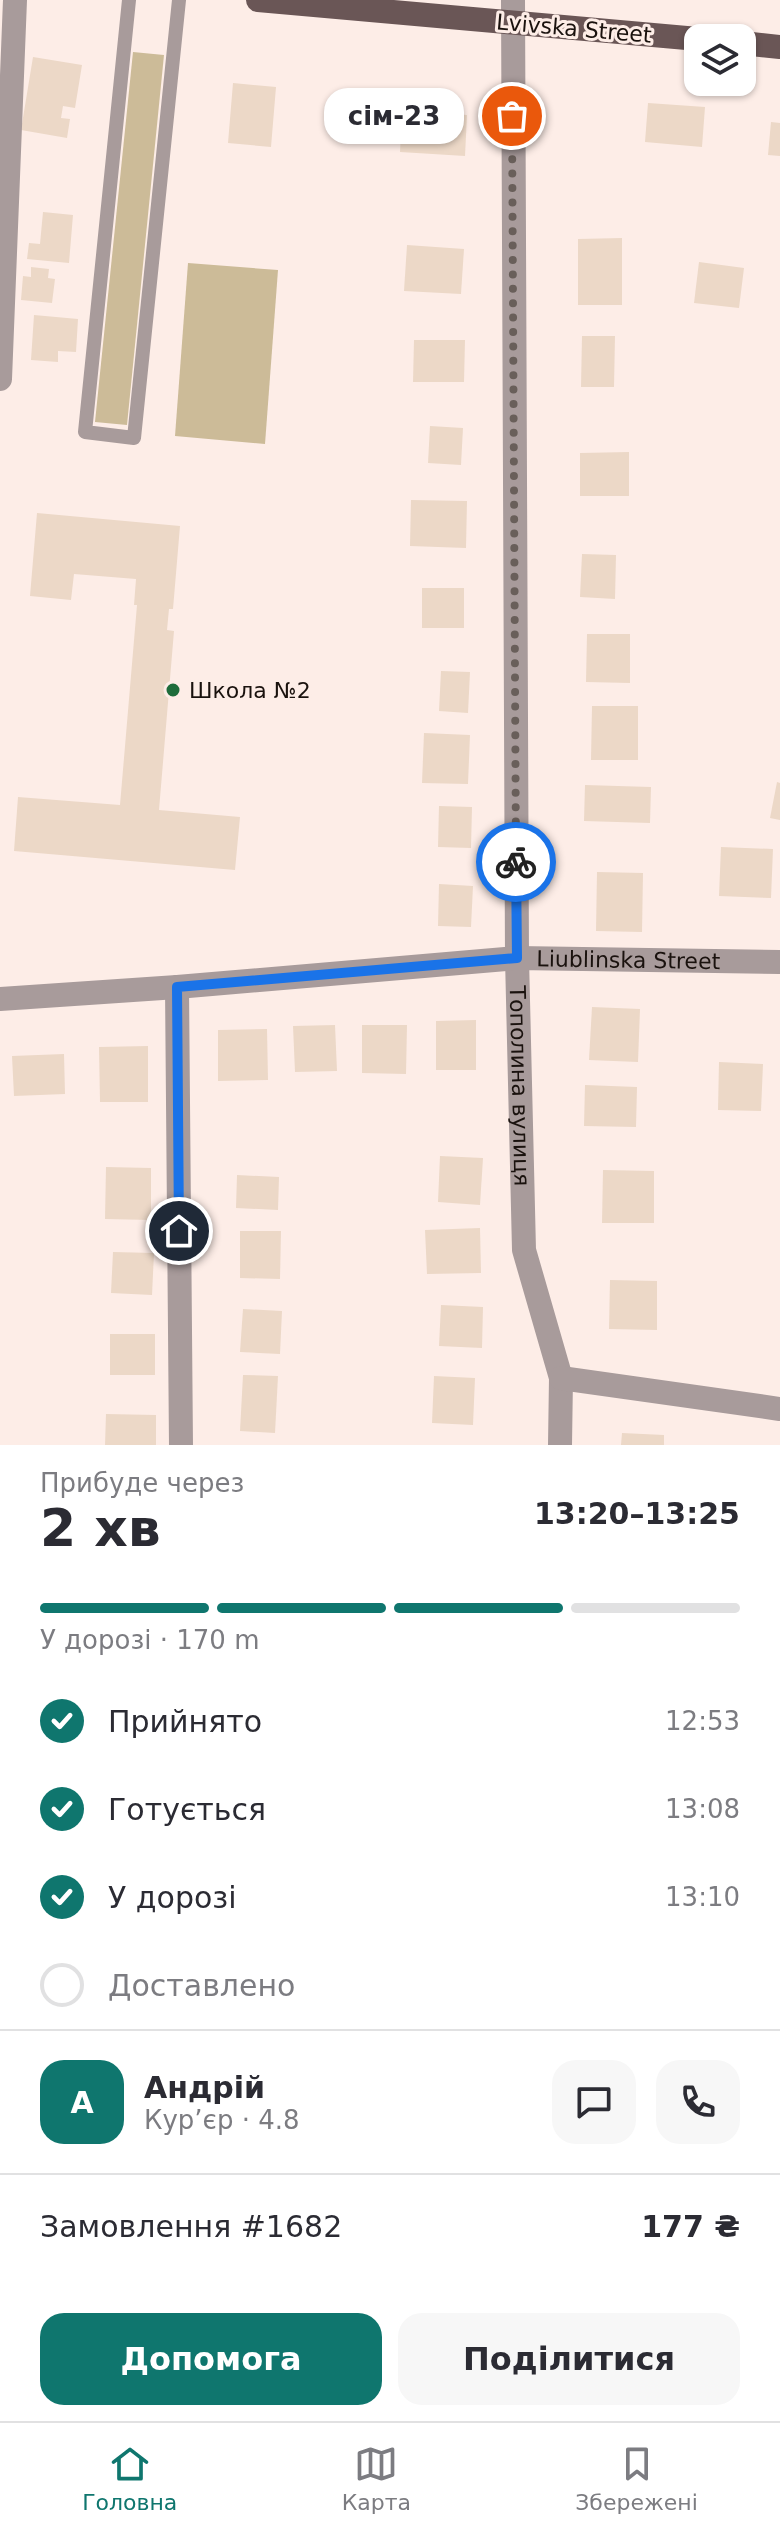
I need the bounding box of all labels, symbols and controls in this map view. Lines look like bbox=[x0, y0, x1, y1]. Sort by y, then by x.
street label: Lvivska Street bbox=[495, 9, 653, 48]
map controls bbox=[684, 24, 756, 96]
button: layers bbox=[684, 24, 756, 96]
pin bbox=[478, 82, 546, 150]
callout: сім-23 bbox=[324, 88, 464, 144]
icon: bag bbox=[490, 94, 534, 138]
text: сім-23 bbox=[348, 101, 440, 131]
place label: Школа №2 bbox=[189, 678, 311, 703]
marker: Школа №2 bbox=[164, 681, 182, 699]
courier bbox=[476, 822, 556, 902]
icon: bike bbox=[494, 840, 538, 884]
street label: Liublinska Street bbox=[536, 946, 721, 974]
street label: Тополина вулиця bbox=[505, 984, 534, 1187]
pin bbox=[145, 1197, 213, 1265]
icon: home bbox=[157, 1209, 201, 1253]
text: Прибуде через bbox=[40, 1468, 244, 1498]
text: 13:20–13:25 bbox=[534, 1496, 740, 1531]
text: 2 хв bbox=[40, 1498, 161, 1558]
text: У дорозі · 170 m bbox=[40, 1625, 259, 1655]
icon: check bbox=[40, 1699, 84, 1743]
text: Прийнято bbox=[108, 1704, 262, 1739]
text: 12:53 bbox=[665, 1706, 740, 1736]
icon: check bbox=[40, 1787, 84, 1831]
text: Готується bbox=[108, 1792, 266, 1827]
text: 13:08 bbox=[665, 1794, 740, 1824]
icon: check bbox=[40, 1875, 84, 1919]
text: У дорозі bbox=[108, 1880, 237, 1915]
text: 13:10 bbox=[665, 1882, 740, 1912]
text: Доставлено bbox=[108, 1968, 295, 2003]
button: chat bbox=[552, 2060, 636, 2144]
button: phone bbox=[656, 2060, 740, 2144]
text: Андрій bbox=[144, 2070, 265, 2105]
text: А bbox=[70, 2085, 94, 2120]
text: Кур’єр · 4.8 bbox=[144, 2105, 300, 2135]
text: Замовлення #1682 bbox=[40, 2209, 342, 2244]
text: 177 ₴ bbox=[641, 2209, 740, 2244]
button: Допомога bbox=[40, 2313, 382, 2405]
button: Поділитися bbox=[398, 2313, 740, 2405]
tab: Головна bbox=[82, 2442, 177, 2515]
tab: Карта bbox=[342, 2442, 411, 2515]
tab: Збережені bbox=[575, 2442, 698, 2515]

